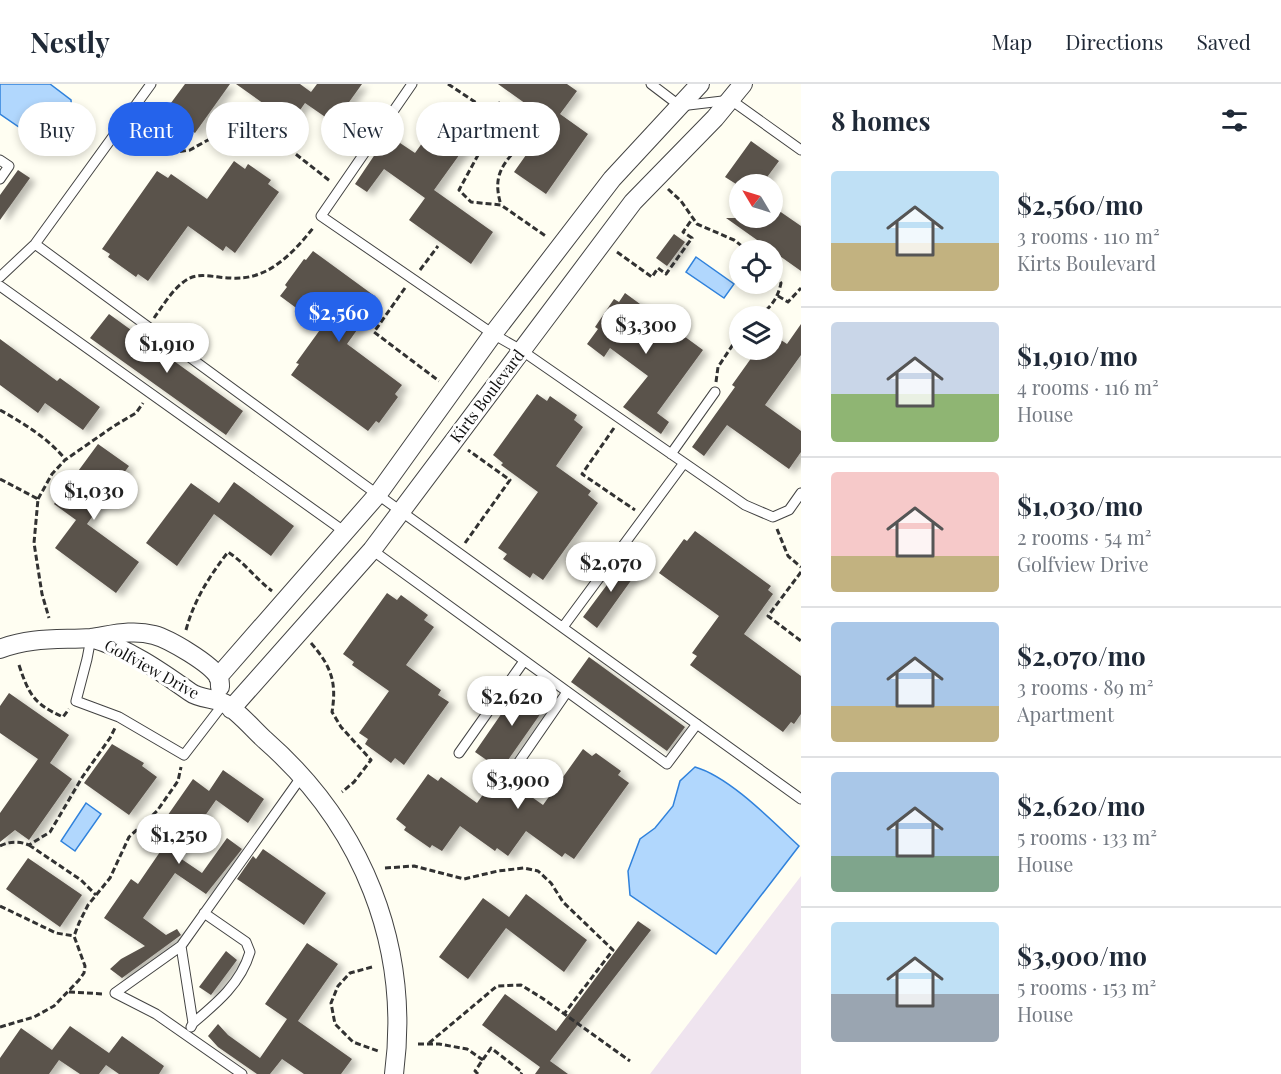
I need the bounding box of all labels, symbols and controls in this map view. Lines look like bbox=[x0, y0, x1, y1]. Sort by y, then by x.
text: Nestly bbox=[30, 23, 110, 60]
text: Map bbox=[991, 27, 1032, 55]
text: Directions bbox=[1065, 27, 1163, 55]
text: Saved bbox=[1196, 27, 1251, 55]
chip: Buy bbox=[18, 102, 96, 156]
chip: Rent bbox=[108, 102, 194, 156]
chip: Filters bbox=[206, 102, 309, 156]
chip: New bbox=[321, 102, 404, 156]
chip: Apartment bbox=[416, 102, 560, 156]
text: 8 homes bbox=[831, 103, 930, 138]
icon: filters bbox=[1218, 104, 1251, 137]
north arrow bbox=[729, 174, 783, 228]
map controls bbox=[729, 174, 783, 360]
text: $2,560/mo bbox=[1017, 187, 1143, 222]
icon: home bbox=[879, 195, 951, 267]
text: 3 rooms · 110 m² bbox=[1017, 222, 1160, 249]
button: locate bbox=[729, 240, 783, 294]
text: Kirts Boulevard bbox=[1017, 249, 1156, 276]
pin: $2,560 bbox=[290, 292, 388, 343]
text: $2,560 bbox=[309, 298, 369, 325]
pin: $3,300 bbox=[597, 304, 695, 355]
button: layers bbox=[729, 306, 783, 360]
text: $3,300 bbox=[615, 310, 677, 337]
pin: $1,910 bbox=[118, 323, 216, 374]
text: $1,910 bbox=[139, 329, 195, 356]
text: $1,910/mo bbox=[1017, 338, 1138, 373]
street label: Kirts Boulevard bbox=[445, 345, 528, 446]
icon: home bbox=[879, 346, 951, 418]
text: 4 rooms · 116 m² bbox=[1017, 373, 1159, 400]
text: House bbox=[1017, 400, 1073, 427]
pin: $1,030 bbox=[45, 470, 143, 521]
text: $1,030 bbox=[64, 476, 124, 503]
text: $1,030/mo bbox=[1017, 488, 1143, 523]
icon: home bbox=[879, 496, 951, 568]
text: 2 rooms · 54 m² bbox=[1017, 523, 1152, 550]
pin: $2,070 bbox=[562, 542, 660, 593]
text: $2,070 bbox=[580, 548, 642, 575]
text: Golfview Drive bbox=[1017, 550, 1149, 577]
street label: Golfview Drive bbox=[101, 634, 203, 703]
text: $2,070/mo bbox=[1017, 638, 1146, 673]
icon: home bbox=[879, 646, 951, 718]
text: 3 rooms · 89 m² bbox=[1017, 673, 1153, 700]
pin: $2,620 bbox=[463, 676, 561, 727]
text: $2,620 bbox=[481, 682, 543, 709]
text: Apartment bbox=[1017, 700, 1114, 727]
pin: $3,900 bbox=[469, 759, 567, 810]
text: $3,900 bbox=[486, 765, 550, 792]
text: $2,620/mo bbox=[1017, 788, 1145, 823]
icon: home bbox=[879, 796, 951, 868]
pin: $1,250 bbox=[130, 814, 228, 865]
text: $1,250 bbox=[150, 820, 208, 847]
text: 5 rooms · 133 m² bbox=[1017, 823, 1157, 850]
text: House bbox=[1017, 850, 1073, 877]
text: $3,900/mo bbox=[1017, 938, 1147, 973]
icon: home bbox=[879, 946, 951, 1018]
text: 5 rooms · 153 m² bbox=[1017, 973, 1156, 1000]
text: House bbox=[1017, 1000, 1073, 1027]

